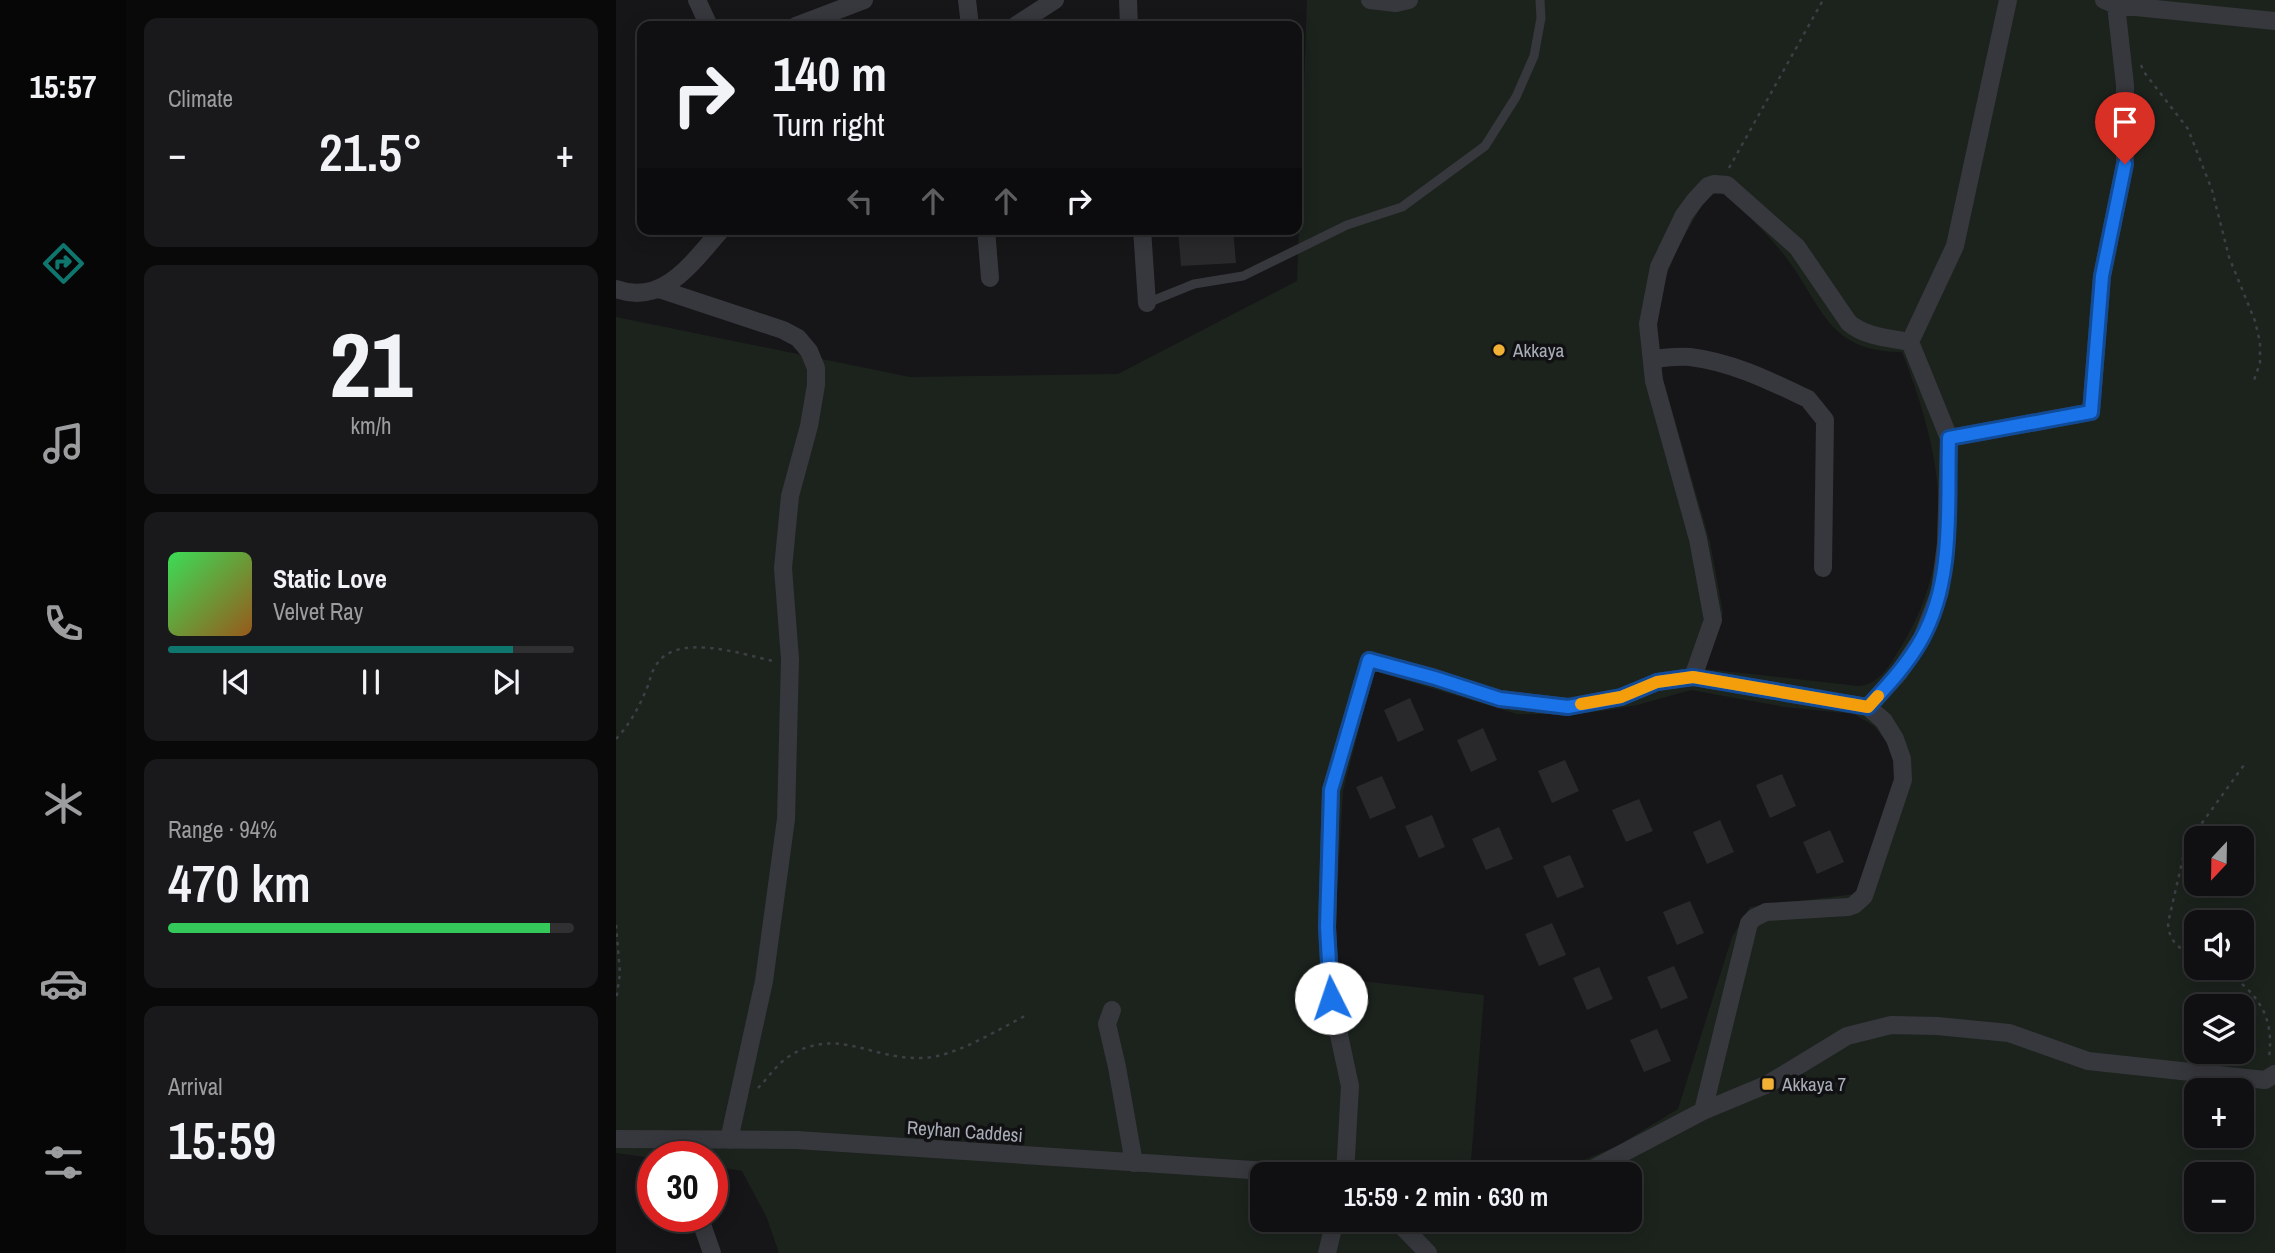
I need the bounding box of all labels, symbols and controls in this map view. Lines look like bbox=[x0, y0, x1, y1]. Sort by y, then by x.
text: 140 m bbox=[773, 40, 887, 106]
icon: right bbox=[658, 49, 749, 140]
text: 15:57 bbox=[29, 65, 97, 108]
text: Climate bbox=[168, 83, 233, 114]
pin bbox=[2095, 92, 2155, 164]
text: Turn right bbox=[773, 103, 885, 146]
icon: arrive bbox=[2106, 103, 2144, 141]
text: 21.5° bbox=[319, 117, 423, 187]
text: − bbox=[168, 128, 186, 179]
text: + bbox=[556, 128, 574, 179]
icon: left bbox=[841, 182, 879, 220]
icon: ahead bbox=[914, 182, 952, 220]
icon: ahead bbox=[987, 182, 1025, 220]
icon: right bbox=[1060, 182, 1098, 220]
icon: directions bbox=[39, 239, 88, 288]
text: 21 bbox=[330, 303, 413, 425]
place label: Akkaya bbox=[1512, 337, 1564, 363]
marker: Akkaya bbox=[1491, 342, 1507, 358]
text: km/h bbox=[351, 410, 391, 441]
icon: music bbox=[39, 419, 88, 468]
text: Static Love bbox=[273, 561, 387, 596]
text: Velvet Ray bbox=[273, 596, 363, 627]
icon: phone bbox=[39, 599, 88, 648]
icon: previous bbox=[217, 663, 255, 701]
icon: pause bbox=[352, 663, 390, 701]
icon: next bbox=[487, 663, 525, 701]
icon: climate bbox=[39, 779, 88, 828]
text: Range · 94% bbox=[168, 814, 277, 845]
north arrow bbox=[2184, 826, 2254, 896]
map controls bbox=[2184, 826, 2254, 1232]
text: 470 km bbox=[168, 848, 311, 918]
button: sound bbox=[2184, 910, 2254, 980]
icon: car bbox=[39, 959, 88, 1008]
position arrow bbox=[1294, 961, 1368, 1035]
button: layers bbox=[2184, 994, 2254, 1064]
text: Arrival bbox=[168, 1071, 223, 1102]
place label: Akkaya 7 bbox=[1781, 1071, 1846, 1097]
marker: Akkaya 7 bbox=[1760, 1076, 1776, 1092]
button: + bbox=[2184, 1078, 2254, 1148]
text: 15:59 bbox=[168, 1105, 276, 1175]
street label: Reyhan Caddesi bbox=[906, 1114, 1024, 1148]
icon: filters bbox=[39, 1138, 88, 1187]
speed limit sign: 30 bbox=[637, 1141, 728, 1232]
button: − bbox=[2184, 1162, 2254, 1232]
text: 15:59 · 2 min · 630 m bbox=[1344, 1179, 1548, 1214]

